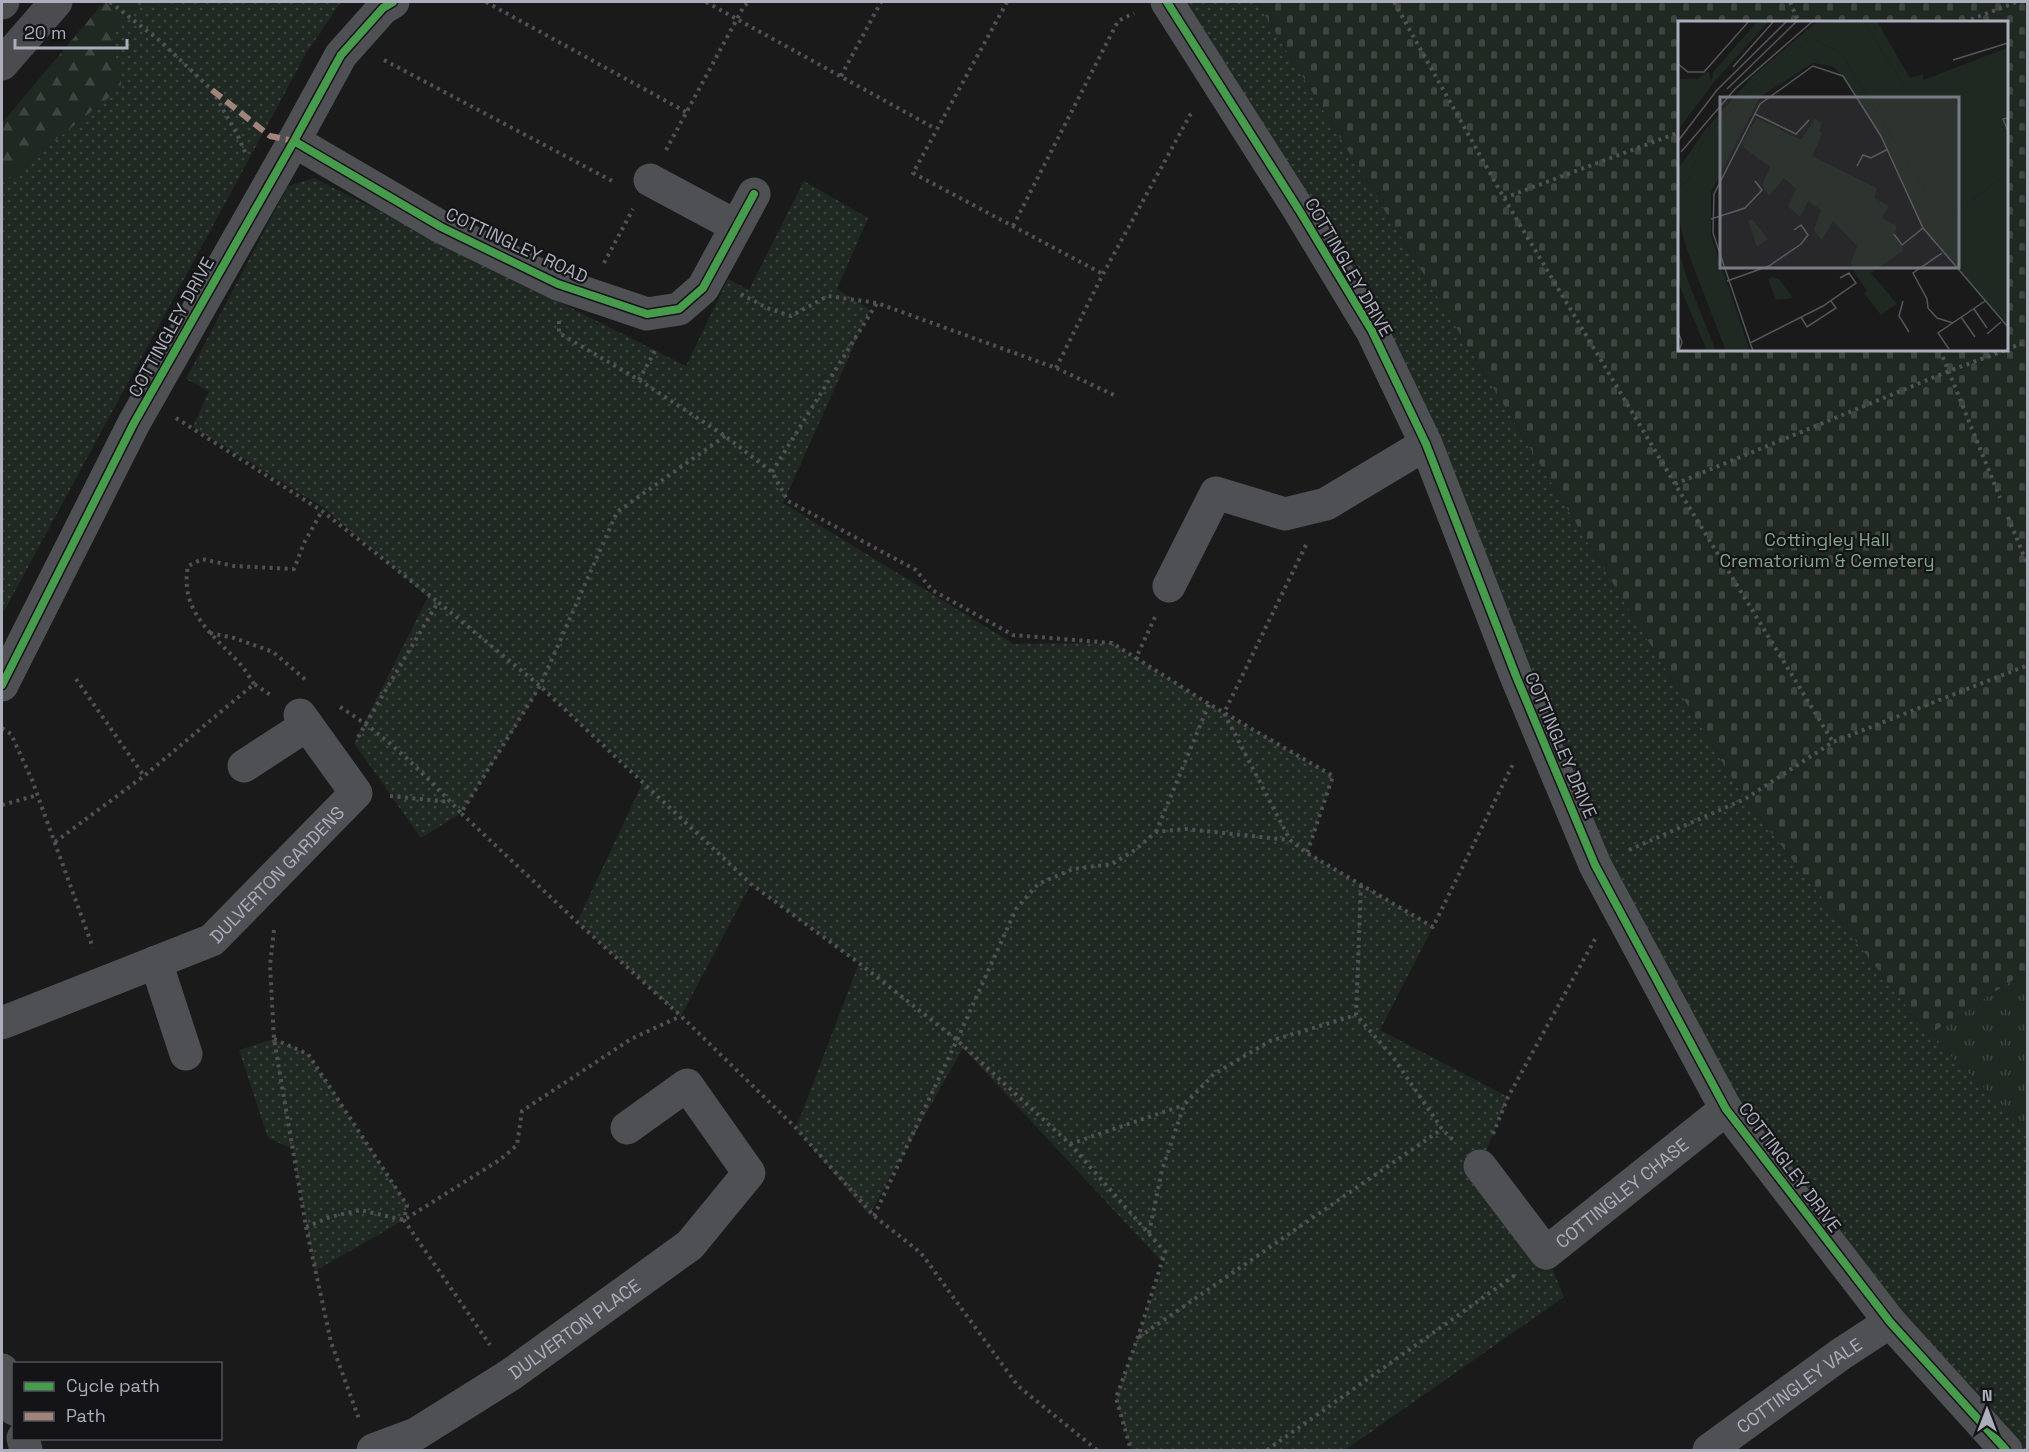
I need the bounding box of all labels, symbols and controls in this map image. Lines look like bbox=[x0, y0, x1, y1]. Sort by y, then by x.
scale bar bbox=[15, 12, 128, 50]
text: 20 m bbox=[24, 21, 67, 44]
inset map bbox=[1678, 21, 2008, 351]
street label: COTTINGLEY DRIVE bbox=[1300, 193, 1398, 341]
street label: COTTINGLEY ROAD bbox=[442, 202, 592, 288]
street label: COTTINGLEY DRIVE bbox=[123, 253, 219, 401]
park label: Cottingley Hall Crematorium & Cemetery bbox=[1719, 528, 1935, 572]
street label: COTTINGLEY DRIVE bbox=[1520, 668, 1602, 822]
street label: DULVERTON GARDENS bbox=[204, 801, 349, 948]
street label: COTTINGLEY DRIVE bbox=[1734, 1097, 1846, 1237]
street label: COTTINGLEY CHASE bbox=[1550, 1132, 1693, 1253]
street label: DULVERTON PLACE bbox=[504, 1273, 645, 1384]
street label: COTTINGLEY VALE bbox=[1732, 1332, 1866, 1438]
legend bbox=[12, 1362, 222, 1440]
text: Cycle path bbox=[66, 1374, 160, 1397]
north arrow bbox=[1957, 1380, 2017, 1440]
text: N bbox=[1982, 1385, 1992, 1406]
text: Path bbox=[66, 1404, 106, 1427]

